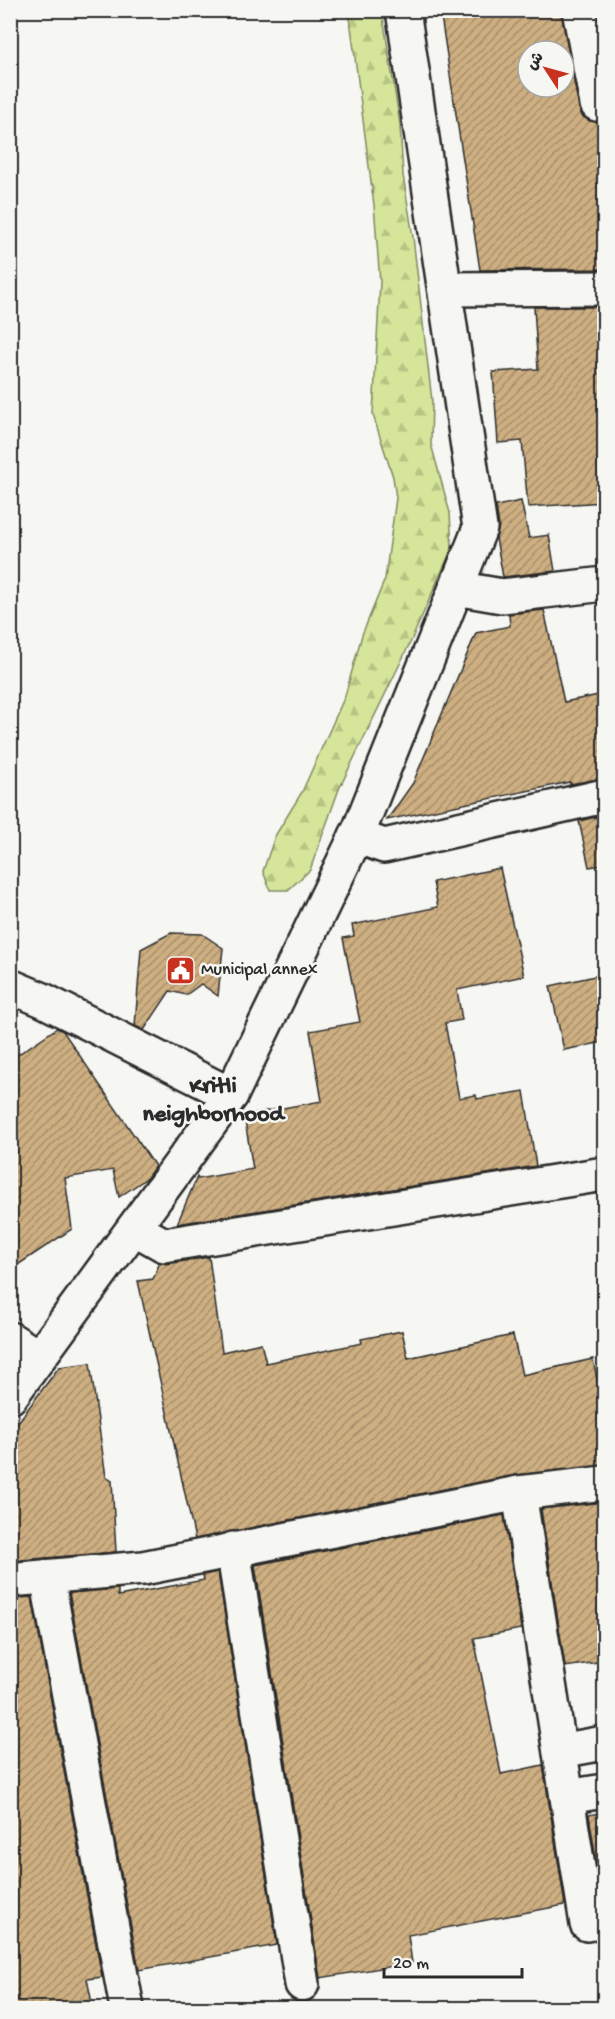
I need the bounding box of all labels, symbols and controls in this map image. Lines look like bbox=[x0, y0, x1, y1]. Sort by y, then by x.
north arrow bbox=[516, 39, 576, 99]
text: ش bbox=[524, 50, 550, 75]
public building icon: Municipal annex bbox=[164, 954, 196, 986]
place label: Municipal annex bbox=[201, 960, 318, 981]
district label: Kritli neighborhood bbox=[142, 1073, 286, 1130]
scale bar bbox=[384, 1941, 522, 1979]
text: 20 m bbox=[393, 1954, 429, 1975]

